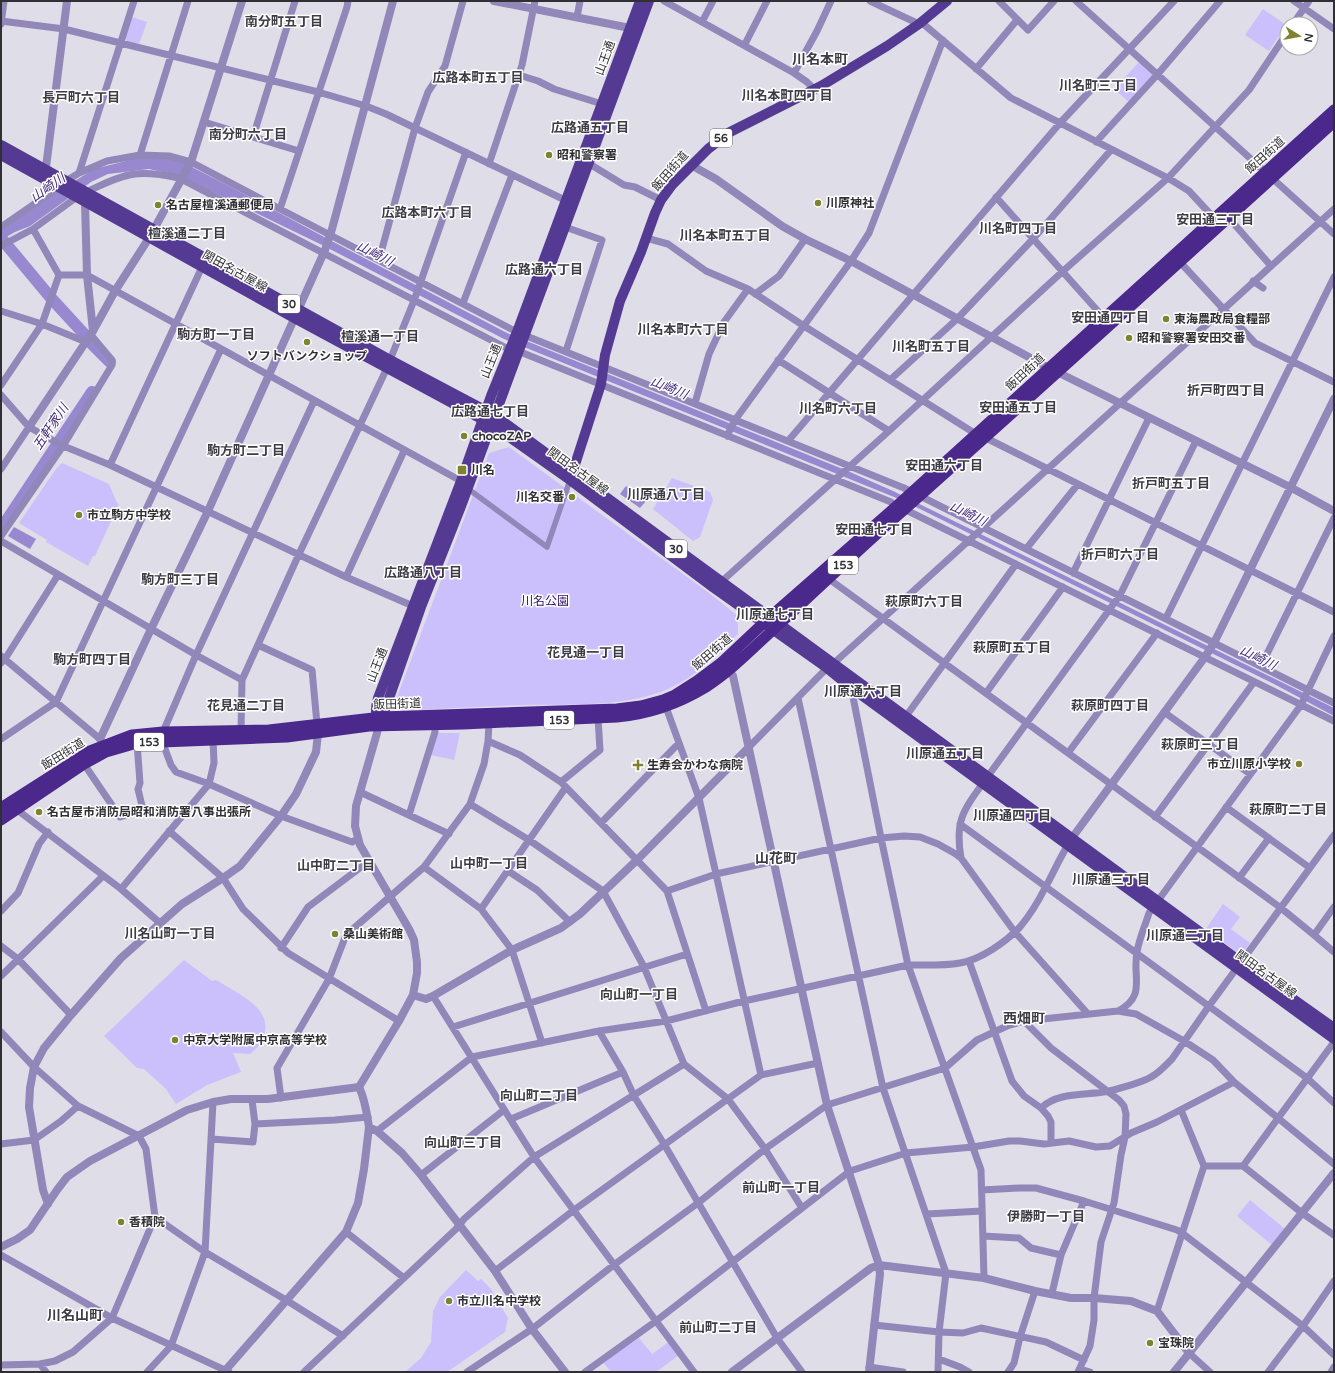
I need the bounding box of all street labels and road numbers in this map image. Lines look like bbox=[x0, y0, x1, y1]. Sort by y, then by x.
street label: 山王通 bbox=[592, 39, 618, 77]
road number: 56 bbox=[710, 129, 732, 147]
street label: 飯田街道 bbox=[1242, 134, 1288, 176]
street label: 飯田街道 bbox=[649, 148, 691, 194]
street label: 関田名古屋線 bbox=[200, 247, 270, 295]
road number: 30 bbox=[278, 295, 300, 313]
street label: 山王通 bbox=[478, 342, 504, 380]
street label: 飯田街道 bbox=[1003, 351, 1047, 393]
street label: 関田名古屋線 bbox=[545, 444, 611, 498]
road number: 30 bbox=[665, 540, 687, 558]
road number: 153 bbox=[828, 556, 858, 574]
street label: 飯田街道 bbox=[689, 631, 735, 673]
street label: 山王通 bbox=[364, 646, 390, 684]
street label: 飯田街道 bbox=[373, 696, 421, 712]
road number: 153 bbox=[544, 711, 574, 729]
road number: 153 bbox=[134, 733, 164, 751]
street label: 飯田街道 bbox=[39, 735, 87, 773]
street label: 関田名古屋線 bbox=[1233, 947, 1299, 1001]

